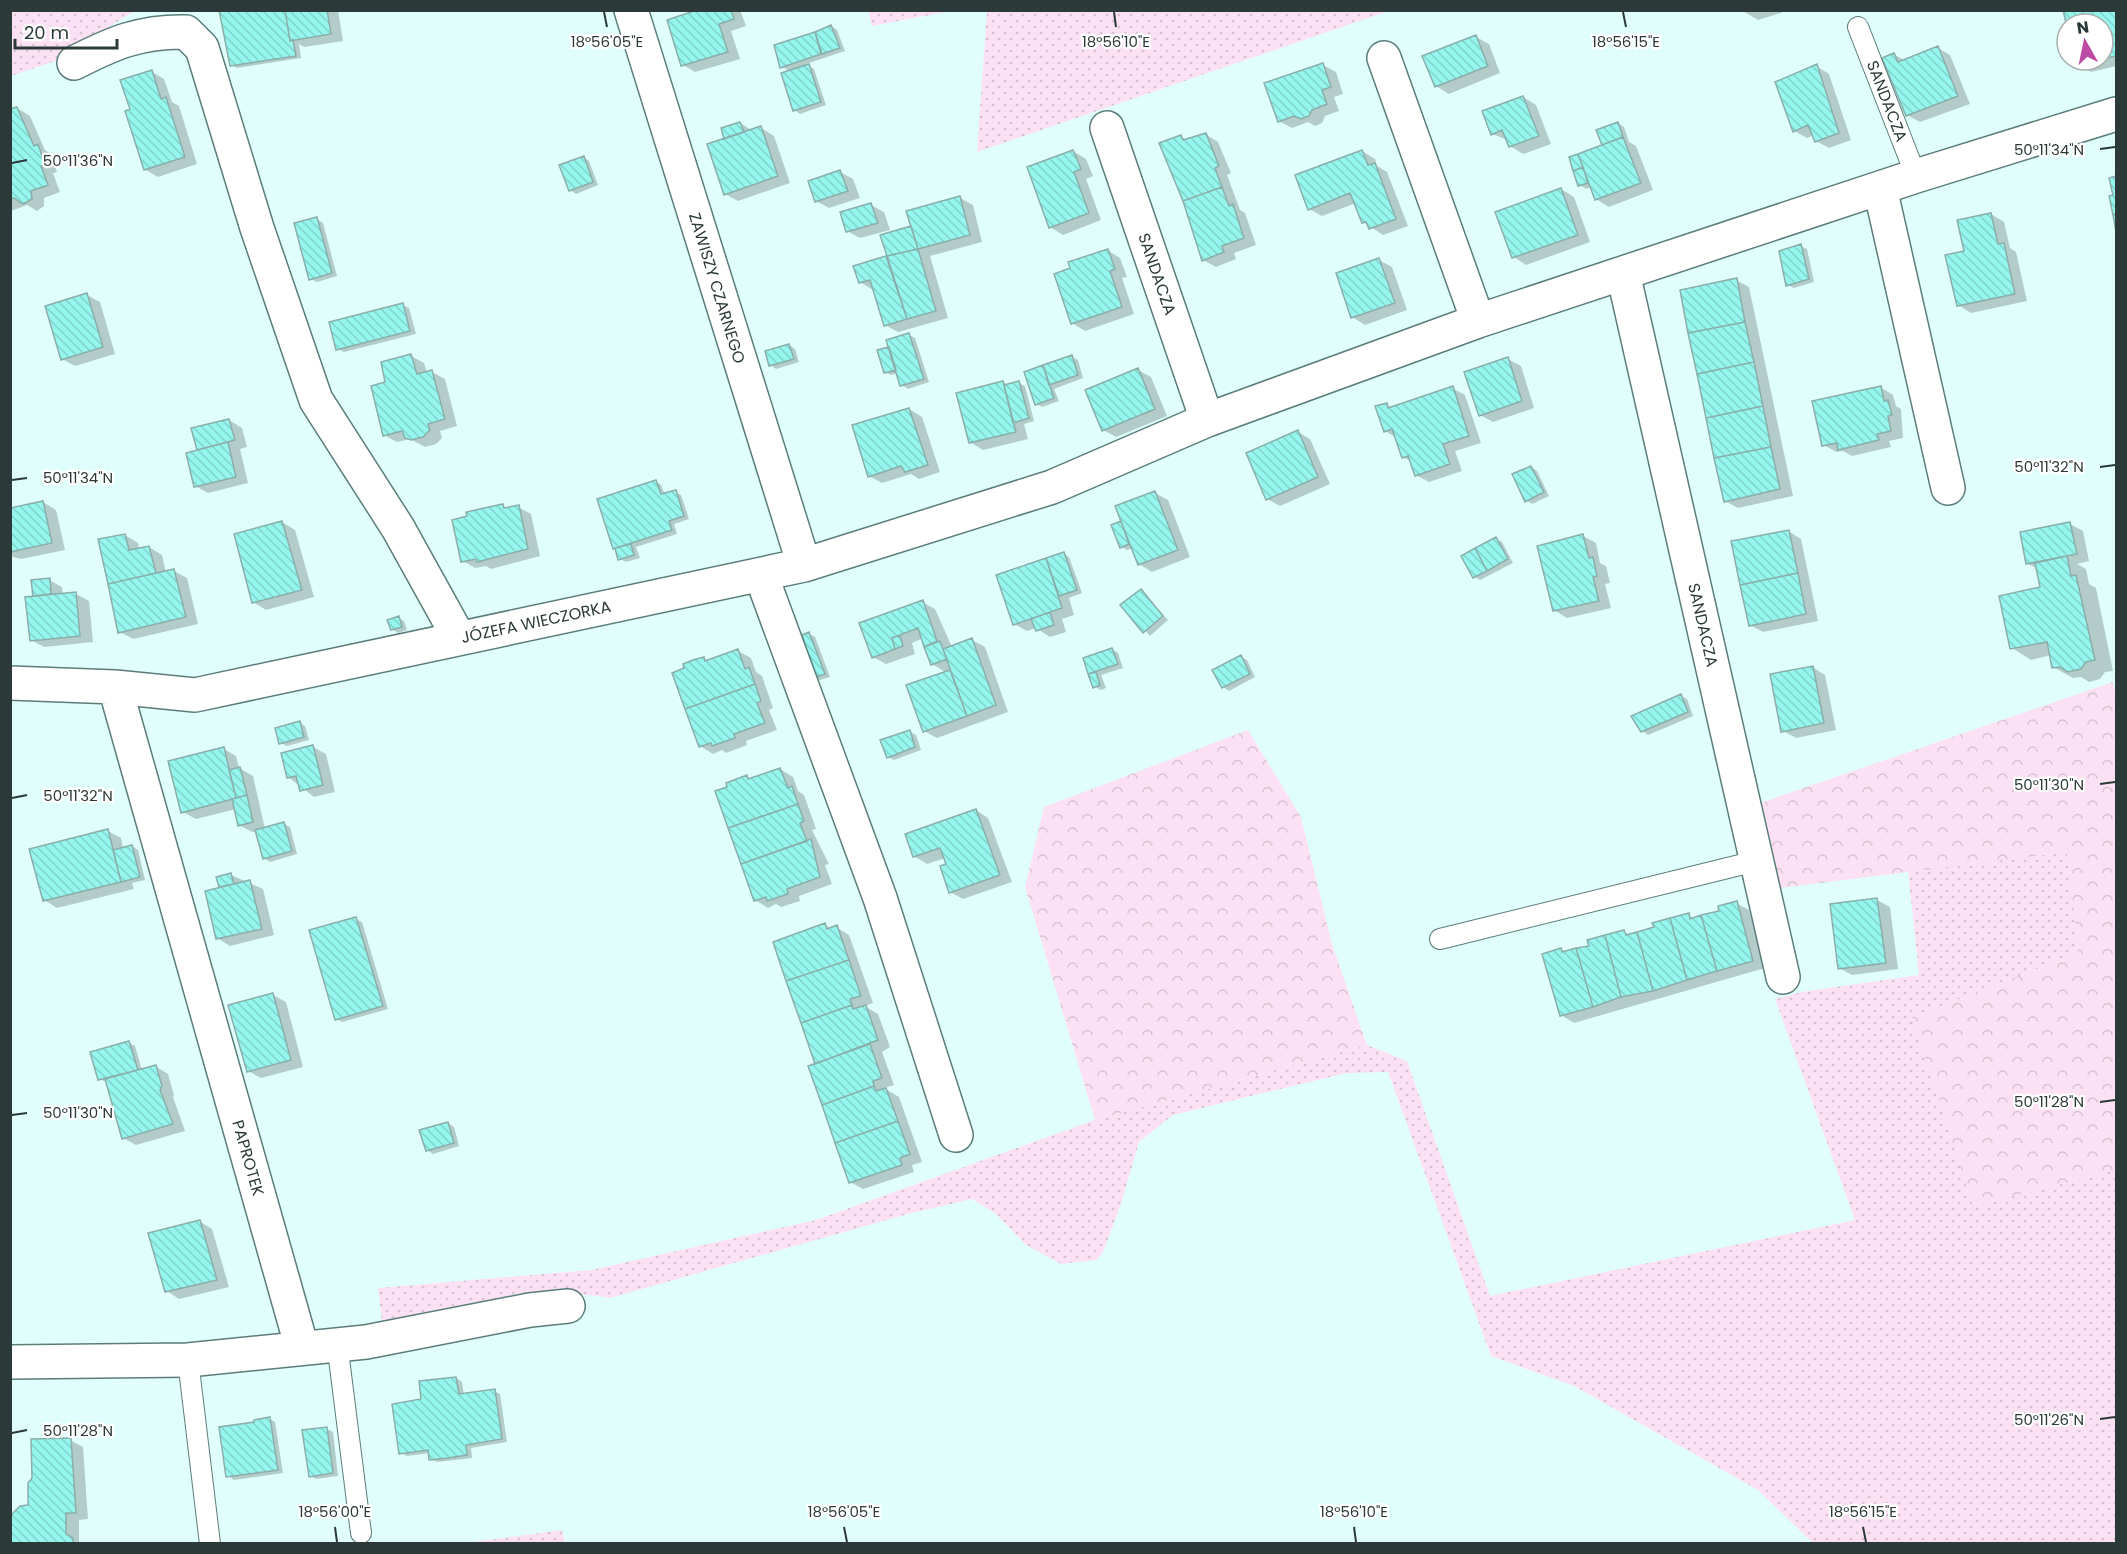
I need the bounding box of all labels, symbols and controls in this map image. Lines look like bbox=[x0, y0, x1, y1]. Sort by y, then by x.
scale bar bbox=[15, 12, 117, 50]
north arrow bbox=[2055, 12, 2115, 72]
text: N bbox=[2075, 15, 2090, 40]
text: 20 m bbox=[24, 20, 69, 45]
text: 18°56'05"E bbox=[571, 31, 643, 52]
text: 18°56'10"E bbox=[1082, 31, 1150, 52]
text: 18°56'15"E bbox=[1592, 31, 1660, 52]
street label: SANDACZA bbox=[1861, 57, 1913, 145]
text: 50°11'34"N bbox=[2014, 139, 2084, 160]
text: 50°11'36"N bbox=[43, 150, 113, 171]
street label: ZAWISZY CZARNEGO bbox=[683, 210, 751, 366]
street label: SANDACZA bbox=[1132, 230, 1182, 318]
text: 50°11'32"N bbox=[2014, 456, 2084, 477]
text: 50°11'34"N bbox=[43, 467, 113, 488]
street label: SANDACZA bbox=[1682, 581, 1724, 669]
street label: JÓZEFA WIECZORKA bbox=[459, 595, 613, 649]
text: 50°11'30"N bbox=[2014, 774, 2084, 795]
text: 50°11'32"N bbox=[43, 785, 113, 806]
text: 50°11'28"N bbox=[2014, 1091, 2084, 1112]
text: 50°11'30"N bbox=[43, 1102, 113, 1123]
street label: PAPROTEK bbox=[226, 1117, 270, 1199]
text: 50°11'26"N bbox=[2014, 1409, 2084, 1430]
text: 50°11'28"N bbox=[43, 1420, 113, 1441]
text: 18°56'00"E bbox=[299, 1501, 371, 1522]
text: 18°56'05"E bbox=[808, 1501, 880, 1522]
text: 18°56'10"E bbox=[1320, 1501, 1388, 1522]
text: 18°56'15"E bbox=[1829, 1501, 1897, 1522]

